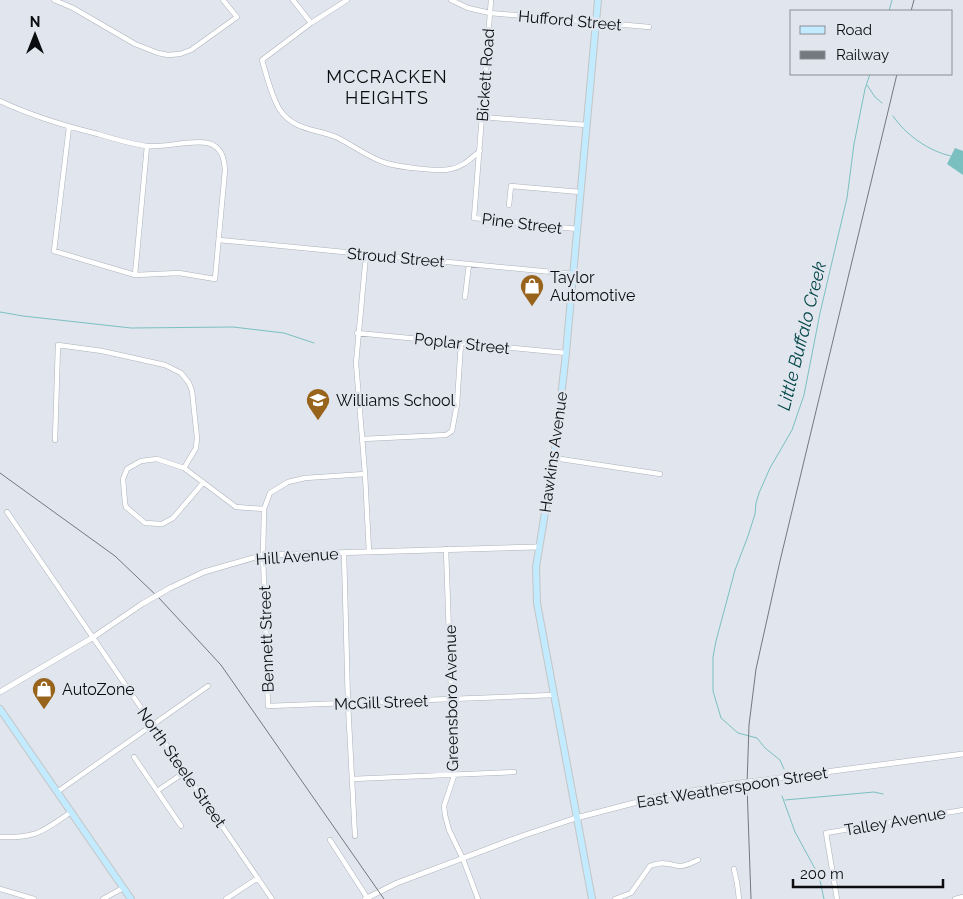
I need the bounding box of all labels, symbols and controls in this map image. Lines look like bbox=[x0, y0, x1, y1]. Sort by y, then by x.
street label: Hufford Street bbox=[517, 7, 623, 35]
north arrow bbox=[10, 10, 60, 60]
legend bbox=[790, 10, 953, 75]
text: N bbox=[30, 14, 40, 30]
text: Road bbox=[836, 21, 872, 39]
street label: Bickett Road bbox=[473, 28, 498, 122]
text: Railway bbox=[836, 46, 889, 64]
district label: MCCRACKEN HEIGHTS bbox=[326, 66, 448, 108]
street label: Pine Street bbox=[481, 209, 564, 238]
street label: Stroud Street bbox=[346, 244, 446, 271]
water label: Little Buffalo Creek bbox=[773, 259, 830, 412]
place label: Taylor Automotive bbox=[550, 268, 635, 305]
shop icon: Taylor Automotive bbox=[519, 273, 545, 307]
street label: Poplar Street bbox=[413, 329, 511, 358]
school or university icon: Williams School bbox=[305, 387, 331, 421]
street label: Hawkins Avenue bbox=[536, 390, 571, 514]
place label: Williams School bbox=[336, 391, 456, 410]
street label: Hill Avenue bbox=[255, 544, 339, 569]
street label: Bennett Street bbox=[255, 584, 278, 693]
street label: Greensboro Avenue bbox=[441, 625, 462, 771]
shop icon: AutoZone bbox=[31, 676, 57, 710]
place label: AutoZone bbox=[62, 680, 135, 699]
street label: McGill Street bbox=[334, 691, 429, 714]
street label: North Steele Street bbox=[133, 704, 230, 831]
street label: East Weatherspoon Street bbox=[635, 763, 829, 812]
street label: Talley Avenue bbox=[843, 803, 947, 840]
scale bar bbox=[793, 856, 943, 888]
text: 200 m bbox=[800, 865, 844, 883]

